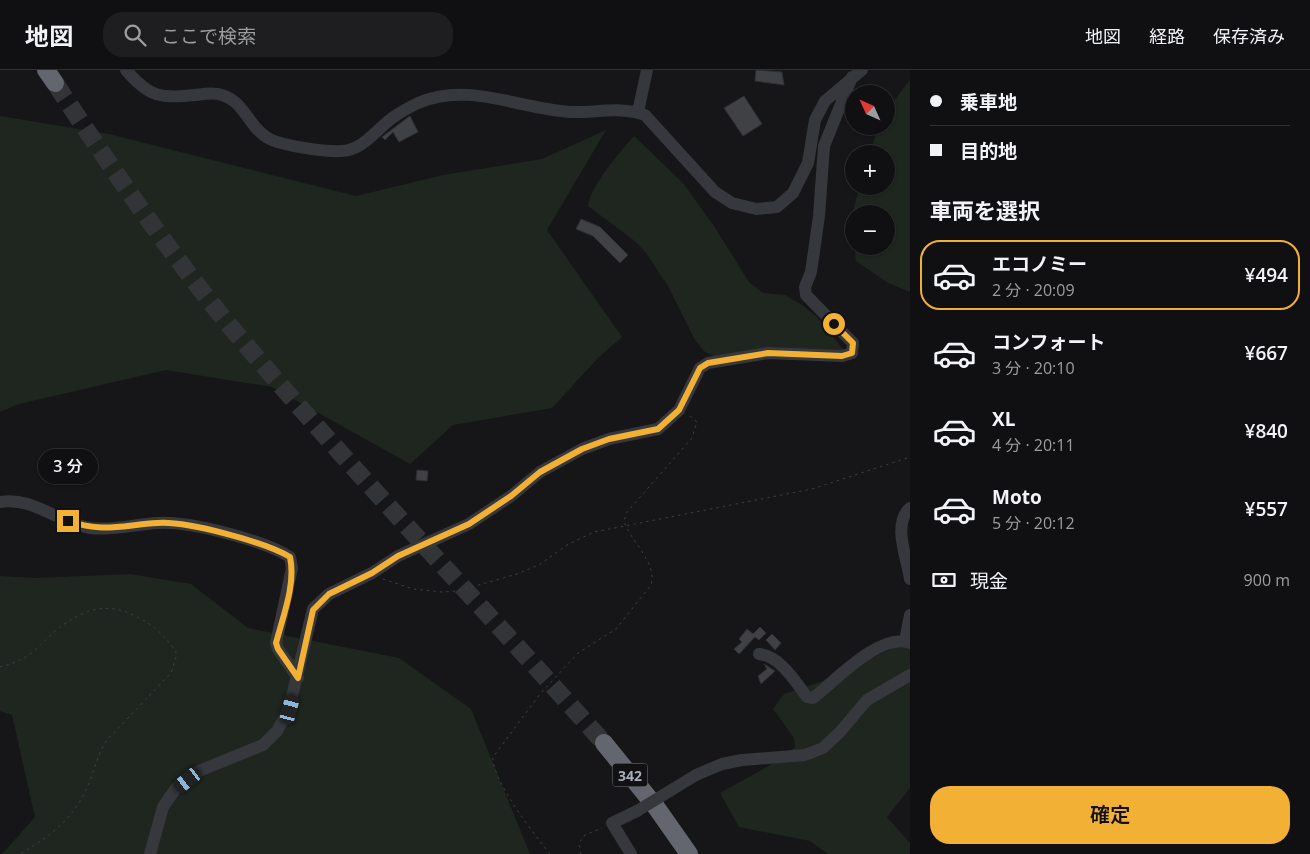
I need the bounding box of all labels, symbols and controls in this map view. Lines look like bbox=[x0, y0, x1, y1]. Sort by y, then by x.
search box bbox=[103, 12, 453, 57]
text: 地図 bbox=[25, 19, 73, 52]
icon: search bbox=[121, 21, 149, 49]
text: ここで検索 bbox=[161, 23, 256, 49]
text: 地図 bbox=[1085, 24, 1121, 48]
text: 経路 bbox=[1149, 24, 1185, 48]
text: 保存済み bbox=[1213, 24, 1285, 48]
north arrow bbox=[845, 85, 895, 135]
map controls bbox=[845, 85, 895, 255]
text: 乗車地 bbox=[960, 89, 1017, 115]
text: 目的地 bbox=[960, 138, 1017, 164]
button: + bbox=[845, 145, 895, 195]
text: 車両を選択 bbox=[930, 195, 1040, 225]
button: − bbox=[845, 205, 895, 255]
text: エコノミー bbox=[992, 251, 1087, 277]
icon: car bbox=[932, 253, 977, 298]
text: ¥494 bbox=[1245, 262, 1288, 288]
text: 2 分 · 20:09 bbox=[992, 279, 1075, 301]
route start bbox=[823, 313, 845, 335]
text: コンフォート bbox=[992, 329, 1105, 355]
icon: car bbox=[932, 331, 977, 376]
text: ¥667 bbox=[1245, 340, 1288, 366]
text: 3 分 · 20:10 bbox=[992, 357, 1075, 379]
text: XL bbox=[992, 406, 1015, 432]
icon: car bbox=[932, 409, 977, 454]
text: ¥840 bbox=[1245, 418, 1288, 444]
text: 4 分 · 20:11 bbox=[992, 434, 1075, 456]
callout: 3 分 bbox=[38, 448, 98, 484]
text: 3 分 bbox=[53, 455, 83, 477]
text: Moto bbox=[992, 484, 1042, 510]
icon: car bbox=[932, 487, 977, 532]
text: ¥557 bbox=[1245, 496, 1288, 522]
route end bbox=[57, 510, 79, 532]
text: 5 分 · 20:12 bbox=[992, 512, 1075, 534]
icon: cash bbox=[930, 566, 958, 594]
text: 現金 bbox=[970, 568, 1008, 594]
text: 900 m bbox=[1244, 569, 1290, 591]
car bbox=[278, 693, 301, 725]
road number: 342 bbox=[612, 764, 648, 786]
car bbox=[171, 765, 204, 795]
button: 確定 bbox=[930, 786, 1290, 844]

